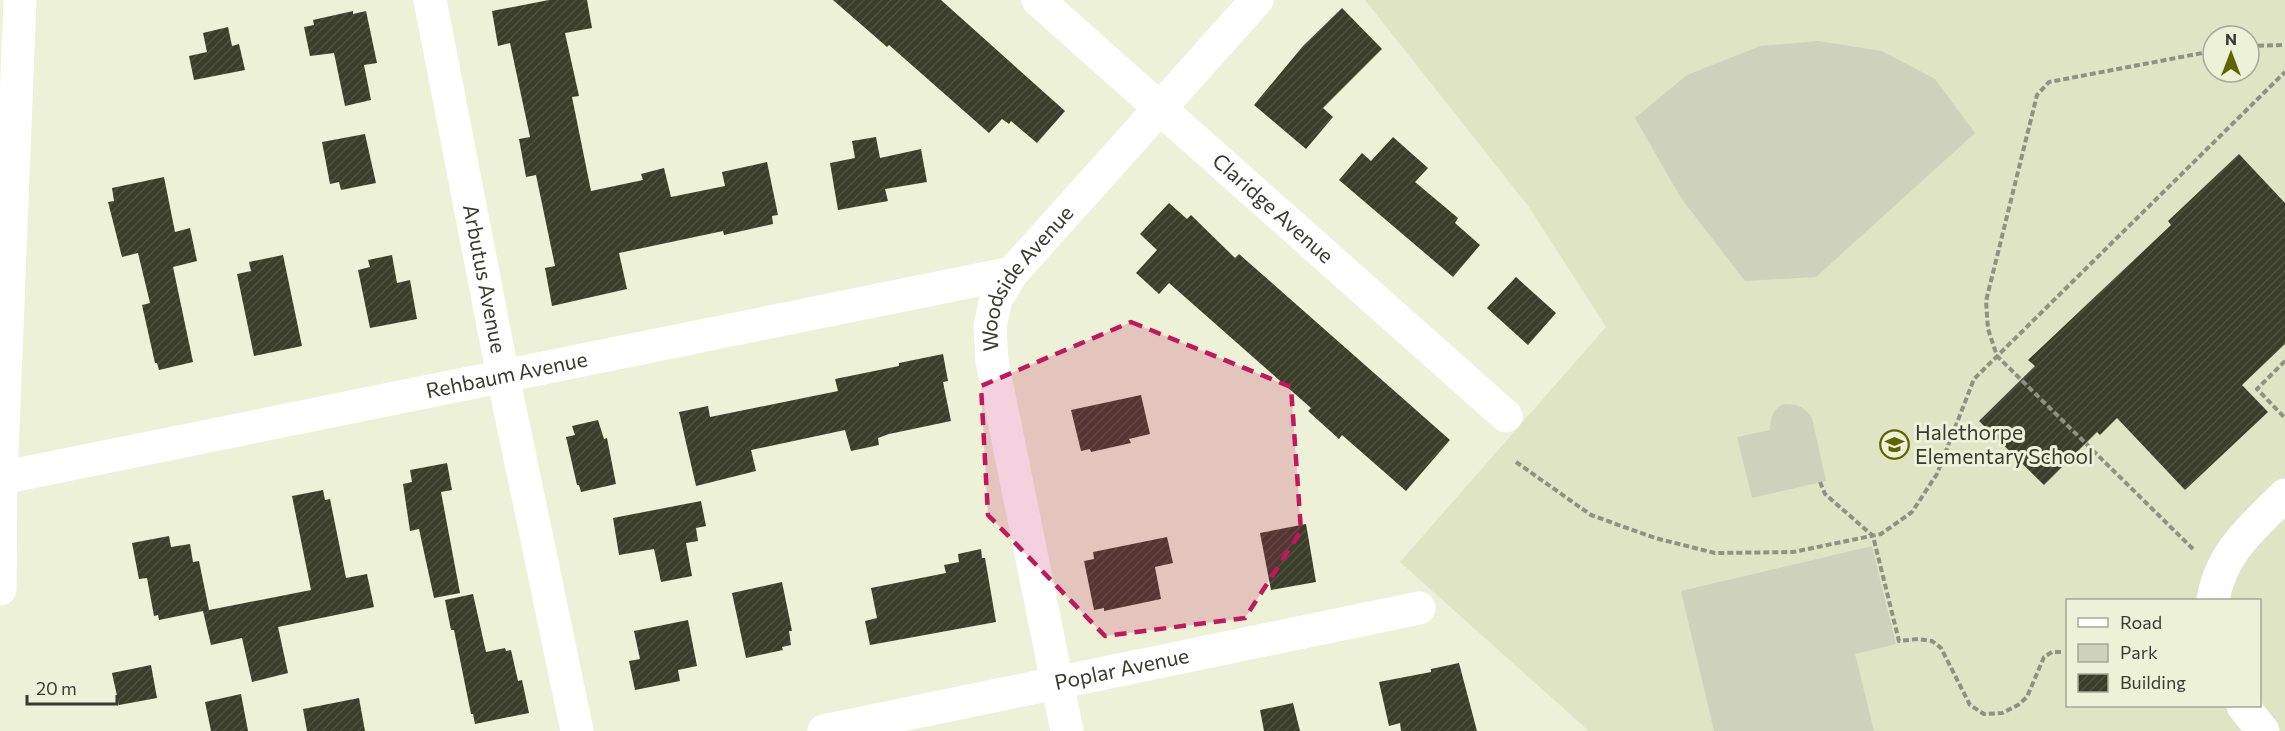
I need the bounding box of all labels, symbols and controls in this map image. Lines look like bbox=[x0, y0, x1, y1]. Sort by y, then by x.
north arrow bbox=[2201, 24, 2261, 84]
text: N bbox=[2225, 29, 2237, 48]
street label: Claridge Avenue bbox=[1208, 147, 1339, 268]
street label: Woodside Avenue bbox=[975, 200, 1078, 352]
street label: Arbutus Avenue bbox=[459, 202, 512, 355]
street label: Rehbaum Avenue bbox=[424, 345, 589, 403]
place label: Halethorpe Elementary School bbox=[1915, 419, 2093, 468]
school or university icon: Halethorpe Elementary School bbox=[1878, 429, 1910, 461]
legend bbox=[2066, 599, 2261, 707]
text: Road bbox=[2120, 611, 2162, 633]
text: Park bbox=[2120, 641, 2158, 663]
street label: Poplar Avenue bbox=[1052, 642, 1191, 694]
scale bar bbox=[27, 668, 117, 706]
text: Building bbox=[2120, 671, 2186, 693]
text: 20 m bbox=[36, 677, 77, 699]

